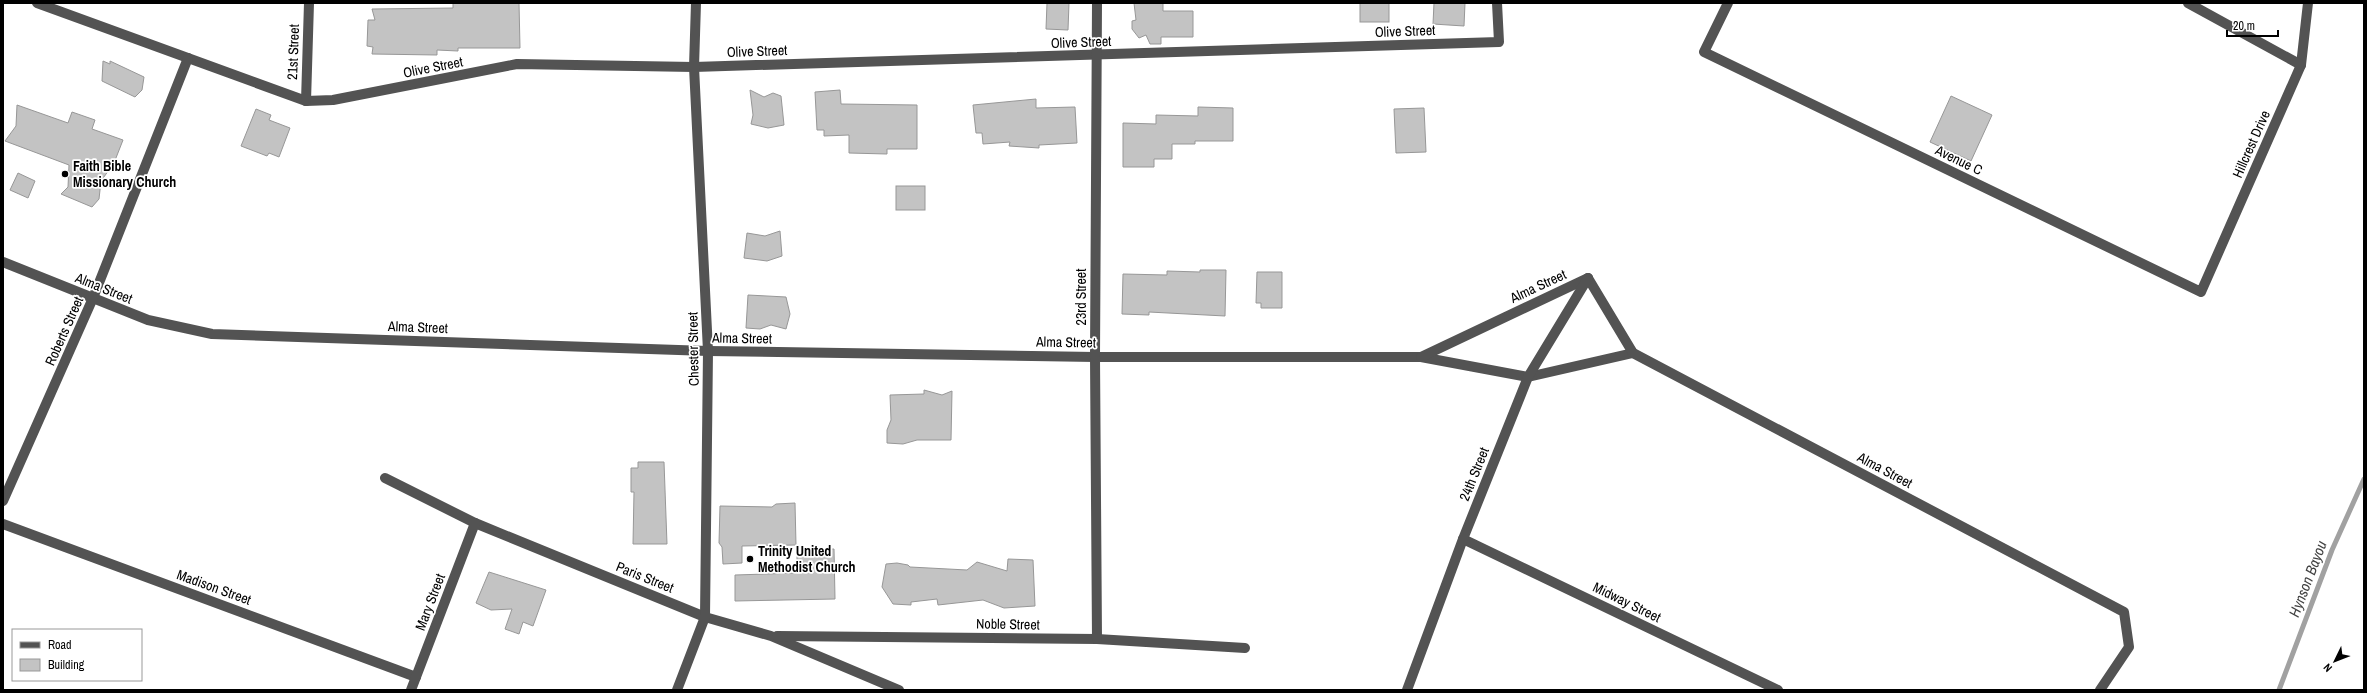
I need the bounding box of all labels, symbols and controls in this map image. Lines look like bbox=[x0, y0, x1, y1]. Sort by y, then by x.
scale bar bbox=[2227, 12, 2278, 38]
text: 20 m bbox=[2233, 18, 2255, 34]
street label: Olive Street bbox=[1374, 21, 1436, 41]
street label: 21st Street bbox=[283, 24, 303, 80]
street label: Olive Street bbox=[1050, 32, 1112, 52]
street label: Olive Street bbox=[726, 41, 788, 61]
street label: Olive Street bbox=[402, 52, 464, 82]
street label: Hillcrest Drive bbox=[2228, 107, 2274, 181]
street label: Avenue C bbox=[1932, 140, 1986, 179]
place label: Faith Bible Missionary Church bbox=[73, 157, 176, 191]
marker: Faith Bible Missionary Church bbox=[60, 169, 70, 179]
street label: Alma Street bbox=[1506, 265, 1569, 307]
street label: Alma Street bbox=[72, 268, 135, 308]
street label: 23rd Street bbox=[1072, 269, 1090, 325]
street label: Roberts Street bbox=[41, 294, 87, 368]
street label: Chester Street bbox=[683, 312, 703, 386]
street label: Alma Street bbox=[387, 317, 448, 337]
street label: Alma Street bbox=[711, 328, 772, 348]
street label: Alma Street bbox=[1035, 332, 1096, 352]
street label: 24th Street bbox=[1455, 445, 1493, 503]
street label: Alma Street bbox=[1853, 448, 1916, 492]
water label: Hynson Bayou bbox=[2283, 538, 2332, 620]
place label: Trinity United Methodist Church bbox=[758, 542, 856, 576]
marker: Trinity United Methodist Church bbox=[745, 554, 755, 564]
street label: Paris Street bbox=[614, 557, 676, 597]
street label: Madison Street bbox=[174, 565, 254, 609]
street label: Mary Street bbox=[411, 571, 449, 633]
street label: Midway Street bbox=[1590, 578, 1664, 626]
street label: Noble Street bbox=[976, 614, 1040, 634]
legend bbox=[12, 629, 142, 681]
text: Road bbox=[48, 637, 72, 653]
north arrow bbox=[2315, 641, 2355, 681]
text: Building bbox=[48, 657, 85, 673]
text: N bbox=[2320, 661, 2335, 675]

